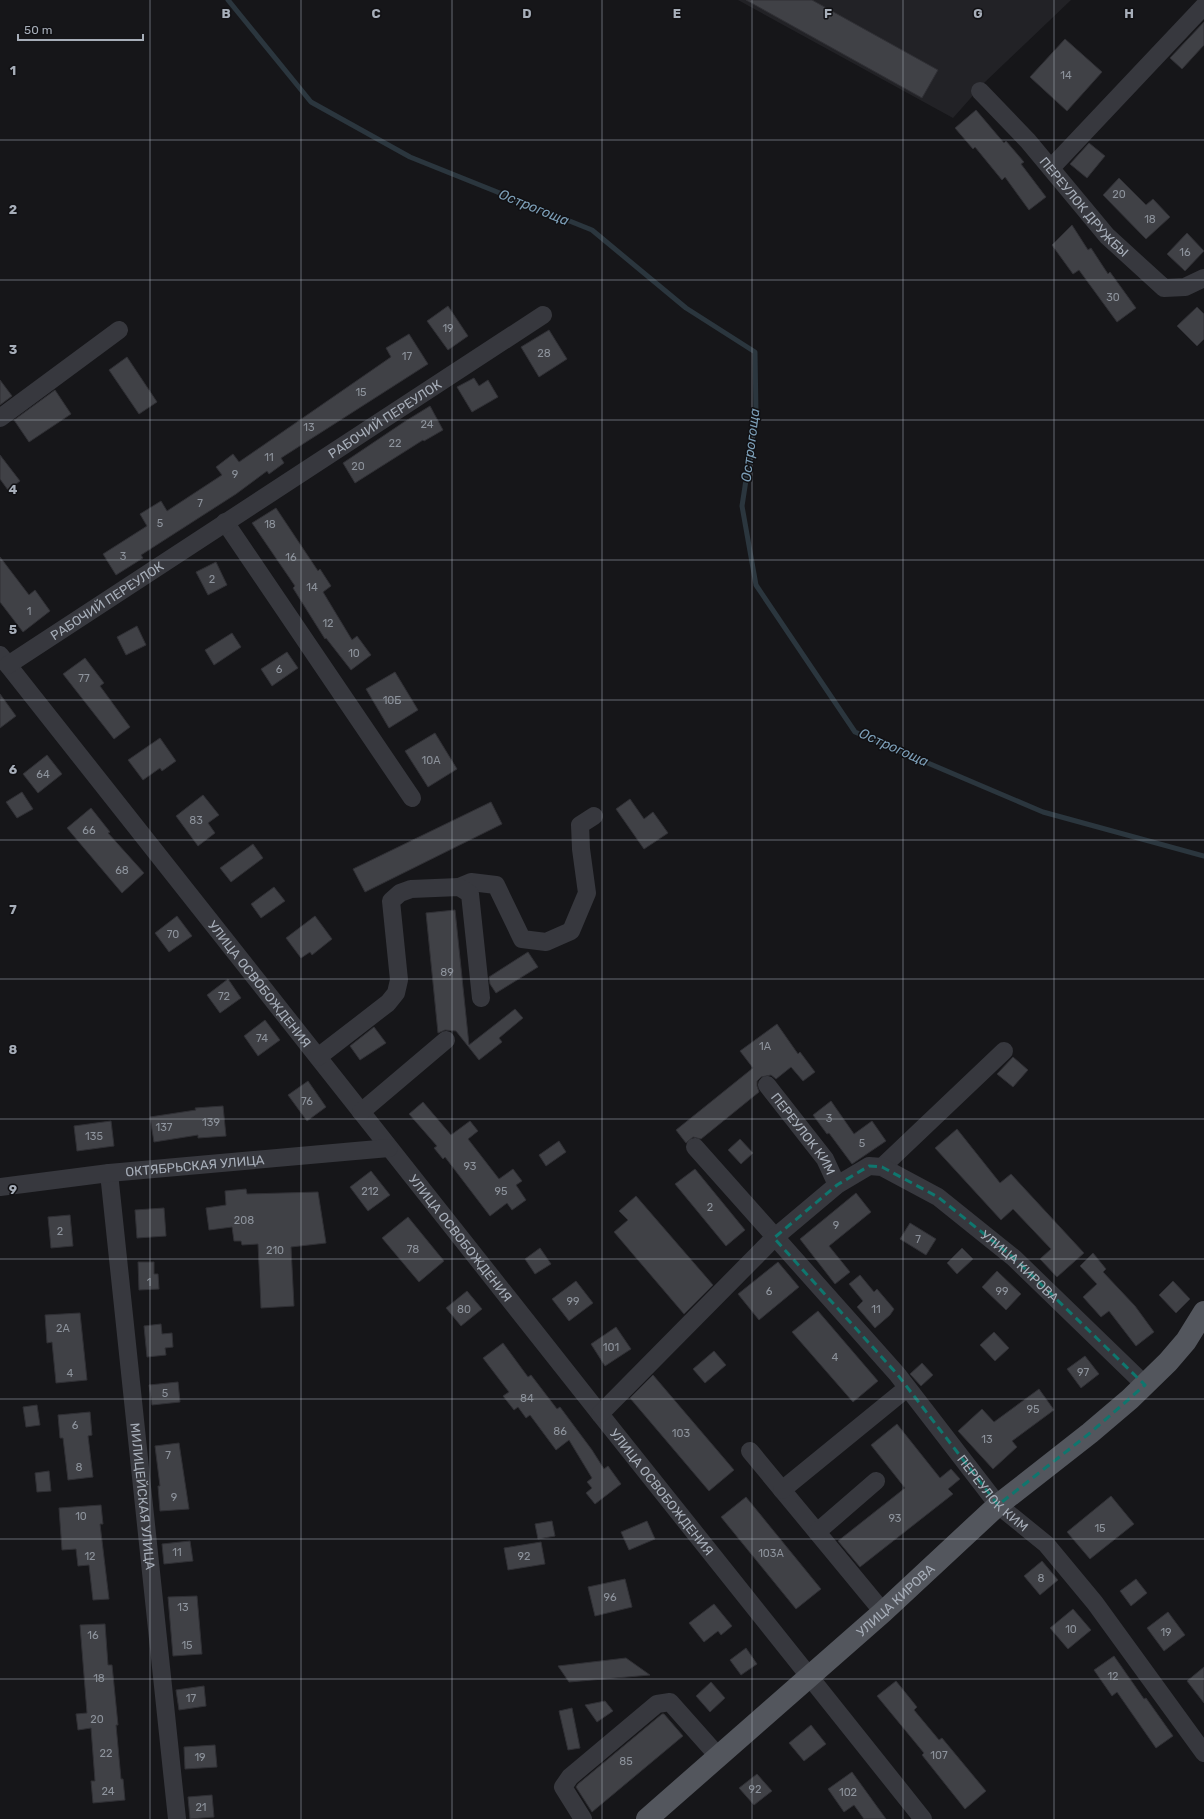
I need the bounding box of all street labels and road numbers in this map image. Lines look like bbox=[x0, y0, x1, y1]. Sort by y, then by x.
street label: ПЕРЕУЛОК ДРУЖБЫ bbox=[1037, 154, 1132, 260]
street label: РАБОЧИЙ ПЕРЕУЛОК bbox=[325, 377, 444, 462]
street label: РАБОЧИЙ ПЕРЕУЛОК bbox=[48, 558, 166, 643]
street label: УЛИЦА ОСВОБОЖДЕНИЯ bbox=[205, 918, 314, 1050]
street label: ПЕРЕУЛОК КИМ bbox=[768, 1090, 838, 1177]
street label: ОКТЯБРЬСКАЯ УЛИЦА bbox=[125, 1152, 265, 1180]
street label: УЛИЦА ОСВОБОЖДЕНИЯ bbox=[406, 1172, 515, 1305]
street label: УЛИЦА КИРОВА bbox=[978, 1227, 1062, 1306]
street label: МИЛИЦЕЙСКАЯ УЛИЦА bbox=[127, 1422, 158, 1571]
street label: УЛИЦА ОСВОБОЖДЕНИЯ bbox=[607, 1426, 717, 1558]
street label: ПЕРЕУЛОК КИМ bbox=[954, 1452, 1031, 1535]
street label: УЛИЦА КИРОВА bbox=[854, 1561, 938, 1640]

